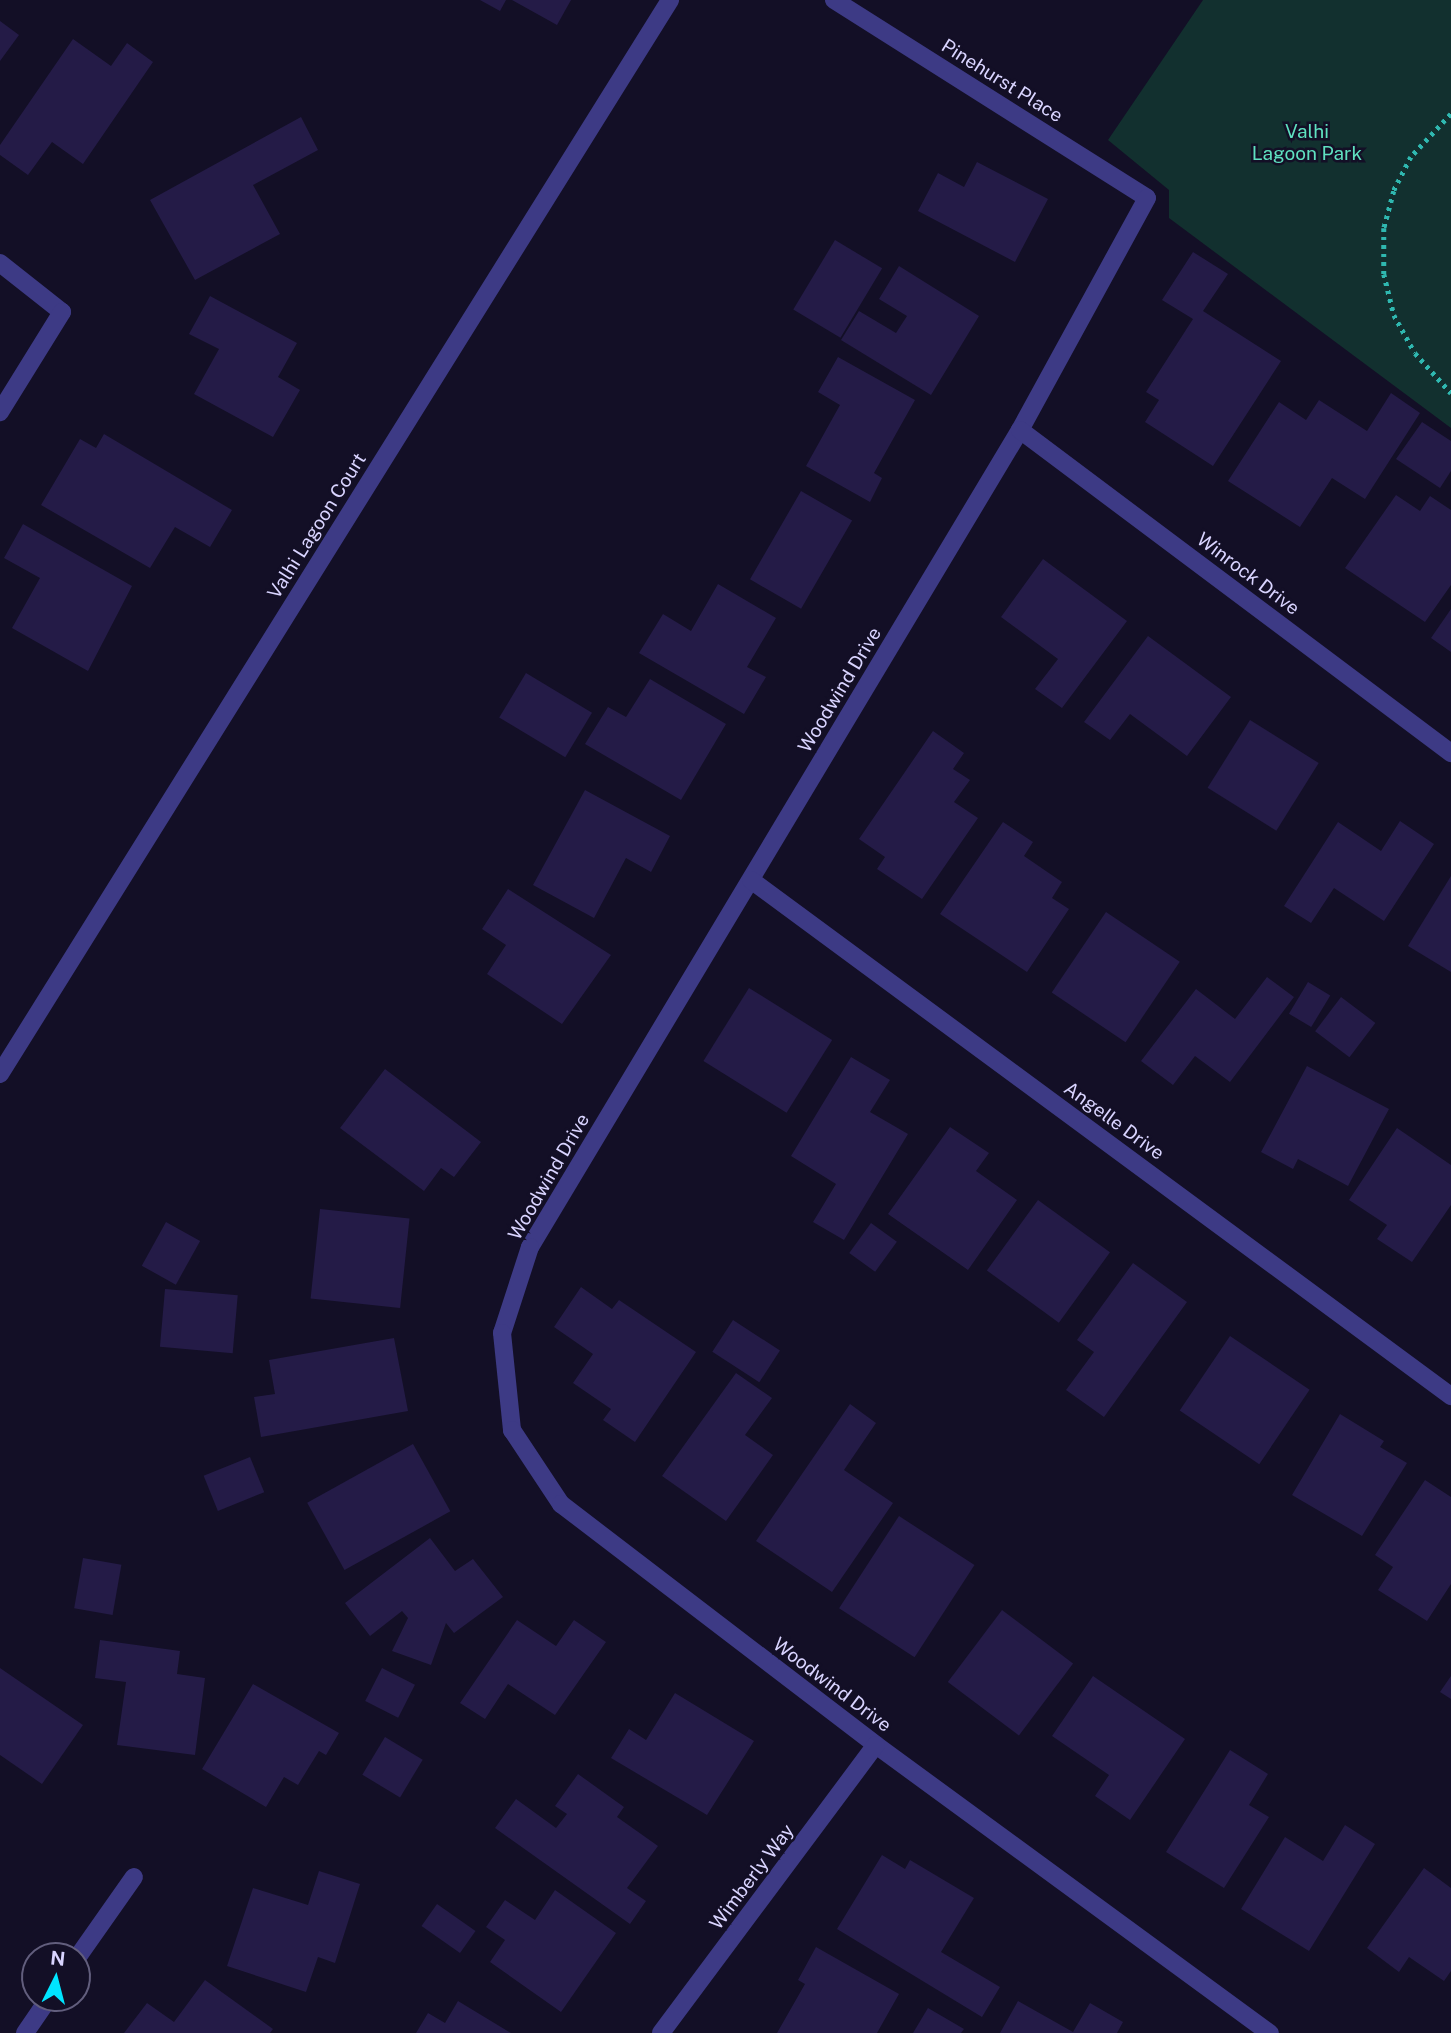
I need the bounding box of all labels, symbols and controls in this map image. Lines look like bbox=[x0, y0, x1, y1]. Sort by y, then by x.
street label: Pinehurst Place bbox=[937, 35, 1067, 127]
park label: Valhi Lagoon Park bbox=[1252, 121, 1362, 165]
street label: Valhi Lagoon Court bbox=[263, 449, 371, 603]
street label: Winrock Drive bbox=[1192, 528, 1304, 620]
street label: Woodwind Drive bbox=[794, 623, 886, 757]
street label: Angelle Drive bbox=[1059, 1077, 1169, 1165]
street label: Woodwind Drive bbox=[504, 1110, 594, 1244]
street label: Woodwind Drive bbox=[768, 1633, 896, 1737]
street label: Wimberly Way bbox=[705, 1820, 799, 1934]
north arrow bbox=[21, 1942, 91, 2012]
text: N bbox=[49, 1946, 67, 1970]

